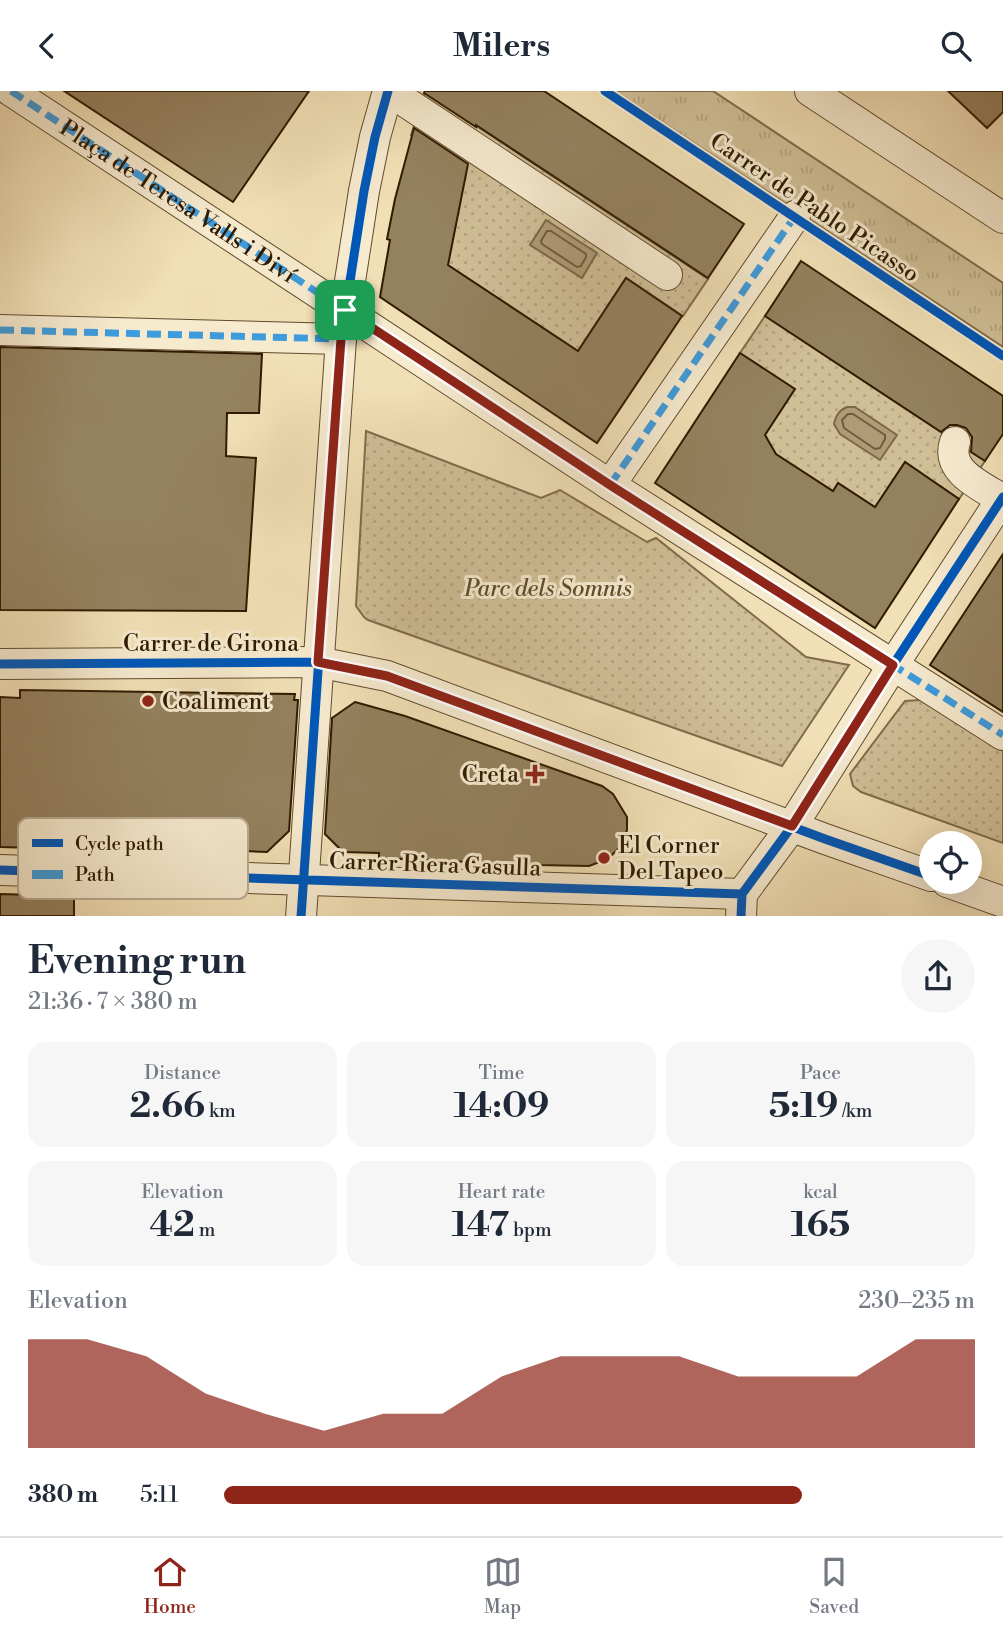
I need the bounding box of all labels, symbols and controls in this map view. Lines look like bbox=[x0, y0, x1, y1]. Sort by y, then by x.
text: Milers bbox=[453, 26, 550, 66]
icon: back bbox=[28, 27, 66, 65]
icon: search bbox=[937, 27, 975, 65]
street label: Plaça de Teresa Valls i Diví bbox=[54, 114, 302, 290]
street label: Carrer de Pablo Picasso bbox=[704, 127, 925, 288]
pin bbox=[315, 280, 375, 340]
icon: arrive bbox=[326, 291, 364, 329]
park label: Parc dels Somnis bbox=[463, 575, 632, 603]
street label: Carrer de Girona bbox=[123, 630, 299, 658]
place label: Coaliment bbox=[162, 688, 270, 716]
marker: Coaliment bbox=[140, 693, 156, 709]
place label: Creta bbox=[462, 761, 519, 789]
marker: Creta bbox=[525, 764, 545, 784]
legend bbox=[18, 818, 248, 899]
map controls bbox=[919, 831, 982, 894]
button: locate bbox=[919, 831, 982, 894]
text: Cycle path bbox=[75, 832, 164, 856]
place label: El Corner Del Tapeo bbox=[618, 832, 723, 886]
street label: Carrer Riera Gasulla bbox=[328, 847, 542, 883]
marker: El Corner Del Tapeo bbox=[596, 850, 612, 866]
text: Path bbox=[75, 863, 115, 887]
text: Evening run bbox=[28, 938, 246, 985]
button: share bbox=[901, 939, 975, 1013]
text: 21:36 · 7 × 380 m bbox=[28, 988, 198, 1016]
text: Distance bbox=[144, 1061, 221, 1085]
text: Time bbox=[479, 1061, 524, 1085]
text: Pace bbox=[800, 1061, 841, 1085]
text: 2.66 bbox=[129, 1085, 205, 1128]
text: 14:09 bbox=[454, 1085, 549, 1128]
text: 5:19 bbox=[769, 1085, 838, 1128]
text: km bbox=[205, 1099, 236, 1123]
text: /km bbox=[838, 1099, 872, 1123]
text: Elevation bbox=[141, 1180, 224, 1204]
text: Heart rate bbox=[458, 1180, 545, 1204]
text: kcal bbox=[803, 1180, 838, 1204]
text: 42 bbox=[150, 1204, 195, 1247]
text: 147 bbox=[451, 1204, 509, 1247]
text: 165 bbox=[791, 1204, 850, 1247]
text: m bbox=[195, 1218, 215, 1242]
text: bpm bbox=[509, 1218, 552, 1242]
text: Elevation bbox=[28, 1287, 128, 1315]
text: 230–235 m bbox=[858, 1287, 975, 1315]
text: 380 m bbox=[28, 1481, 98, 1509]
text: 5:11 bbox=[140, 1481, 178, 1509]
tab: Home bbox=[144, 1553, 196, 1619]
tab: Map bbox=[484, 1553, 522, 1619]
tab: Saved bbox=[809, 1553, 859, 1619]

